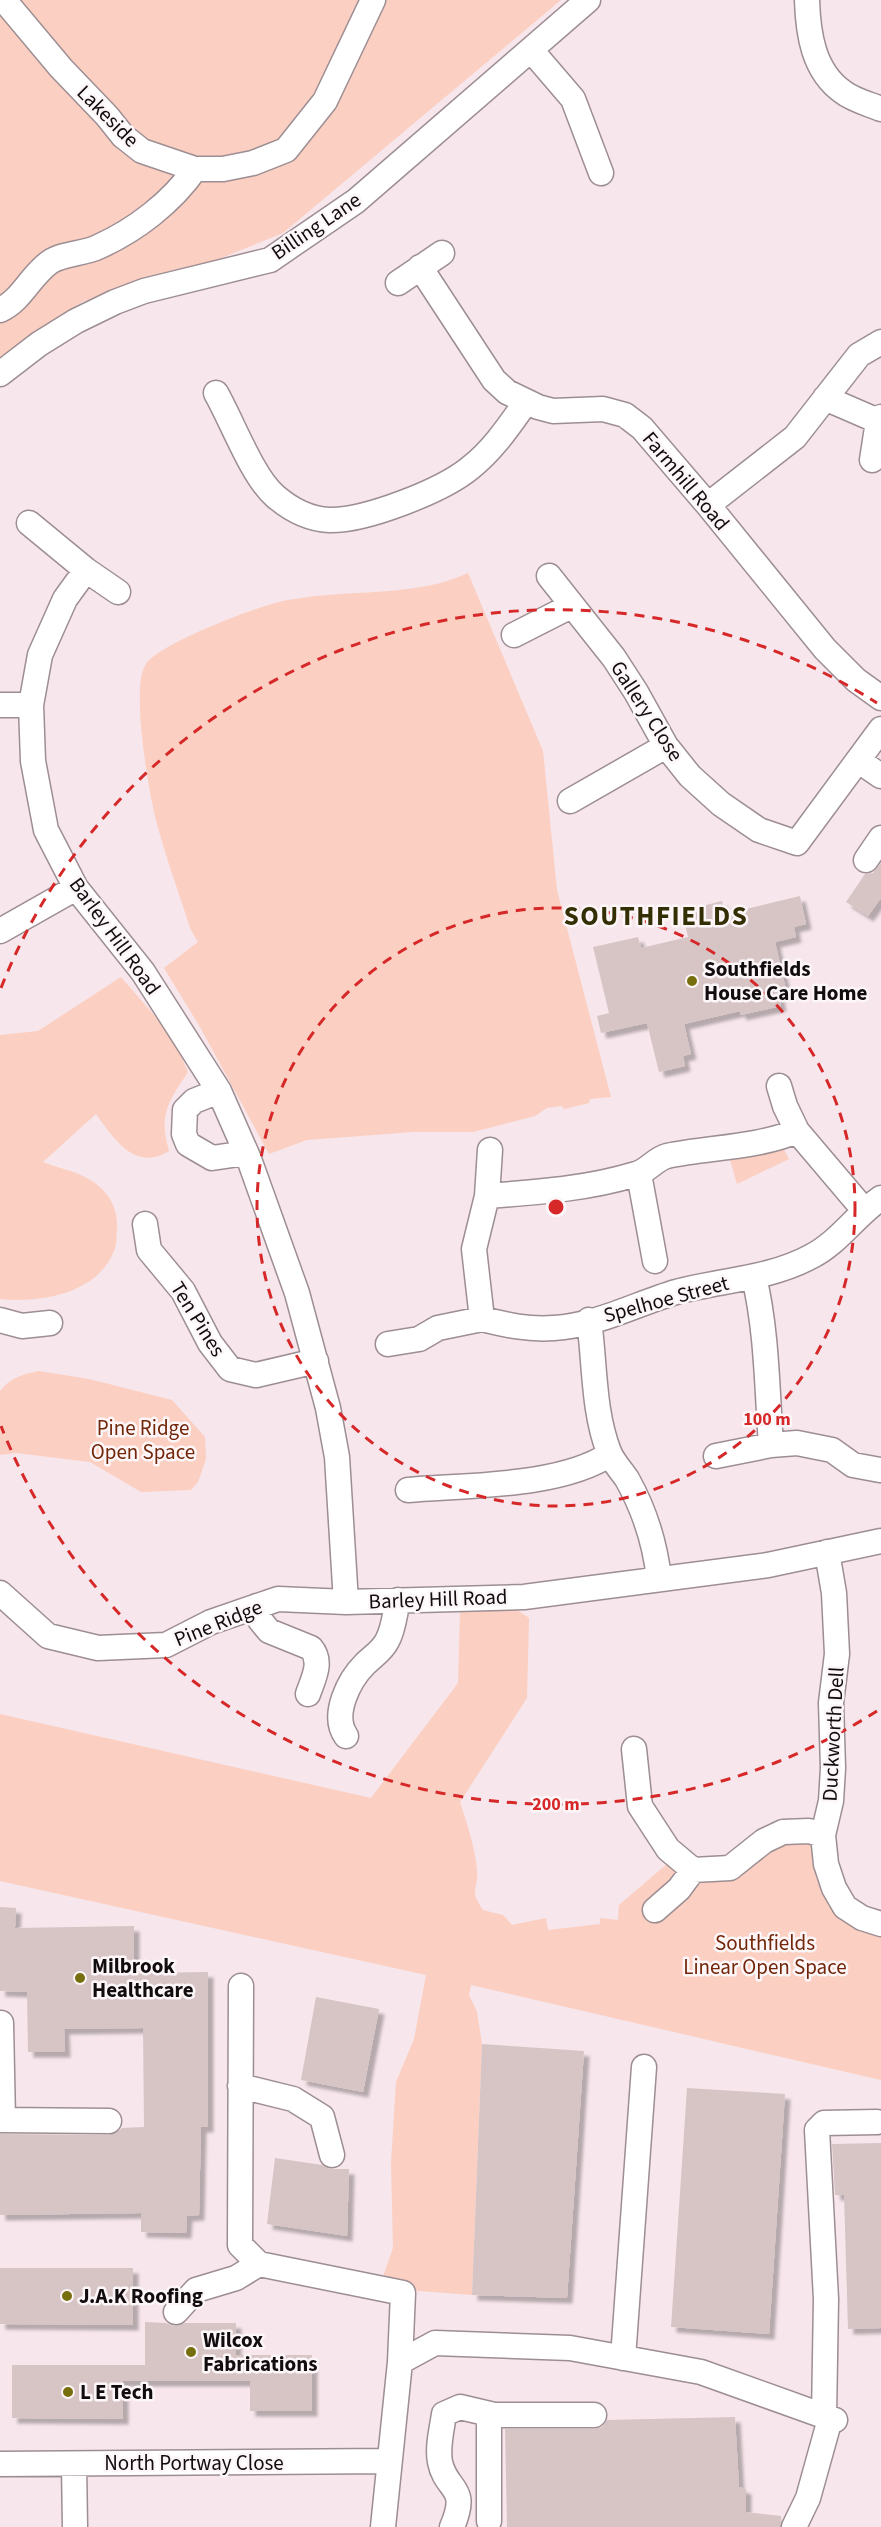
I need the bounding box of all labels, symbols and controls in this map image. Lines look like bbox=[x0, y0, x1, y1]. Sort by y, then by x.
street label: Lakeside bbox=[70, 78, 146, 154]
street label: Billing Lane bbox=[265, 185, 367, 267]
street label: Farmhill Road bbox=[635, 425, 737, 537]
street label: Gallery Close bbox=[603, 655, 691, 767]
street label: Barley Hill Road bbox=[62, 871, 168, 1001]
district label: SOUTHFIELDS bbox=[564, 897, 748, 936]
place label: Southfields House Care Home bbox=[704, 954, 867, 1008]
marker: Southfields House Care Home bbox=[685, 974, 699, 988]
centre of rings bbox=[546, 1197, 566, 1217]
street label: Spelhoe Street bbox=[600, 1268, 732, 1330]
street label: Ten Pines bbox=[163, 1276, 233, 1363]
text: 100 m bbox=[743, 1407, 791, 1432]
park label: Pine Ridge Open Space bbox=[91, 1413, 195, 1467]
street label: Barley Hill Road bbox=[368, 1582, 508, 1616]
street label: Pine Ridge bbox=[169, 1592, 267, 1654]
street label: Duckworth Dell bbox=[814, 1666, 852, 1802]
text: 200 m bbox=[532, 1792, 580, 1817]
park label: Southfields Linear Open Space bbox=[683, 1928, 847, 1982]
place label: Milbrook Healthcare bbox=[92, 1951, 194, 2005]
marker: Milbrook Healthcare bbox=[73, 1971, 87, 1985]
place label: J.A.K Roofing bbox=[79, 2281, 203, 2311]
marker: J.A.K Roofing bbox=[60, 2289, 74, 2303]
place label: Wilcox Fabrications bbox=[203, 2325, 318, 2379]
marker: Wilcox Fabrications bbox=[184, 2345, 198, 2359]
place label: L E Tech bbox=[80, 2377, 154, 2407]
marker: L E Tech bbox=[61, 2385, 75, 2399]
street label: North Portway Close bbox=[104, 2448, 284, 2478]

